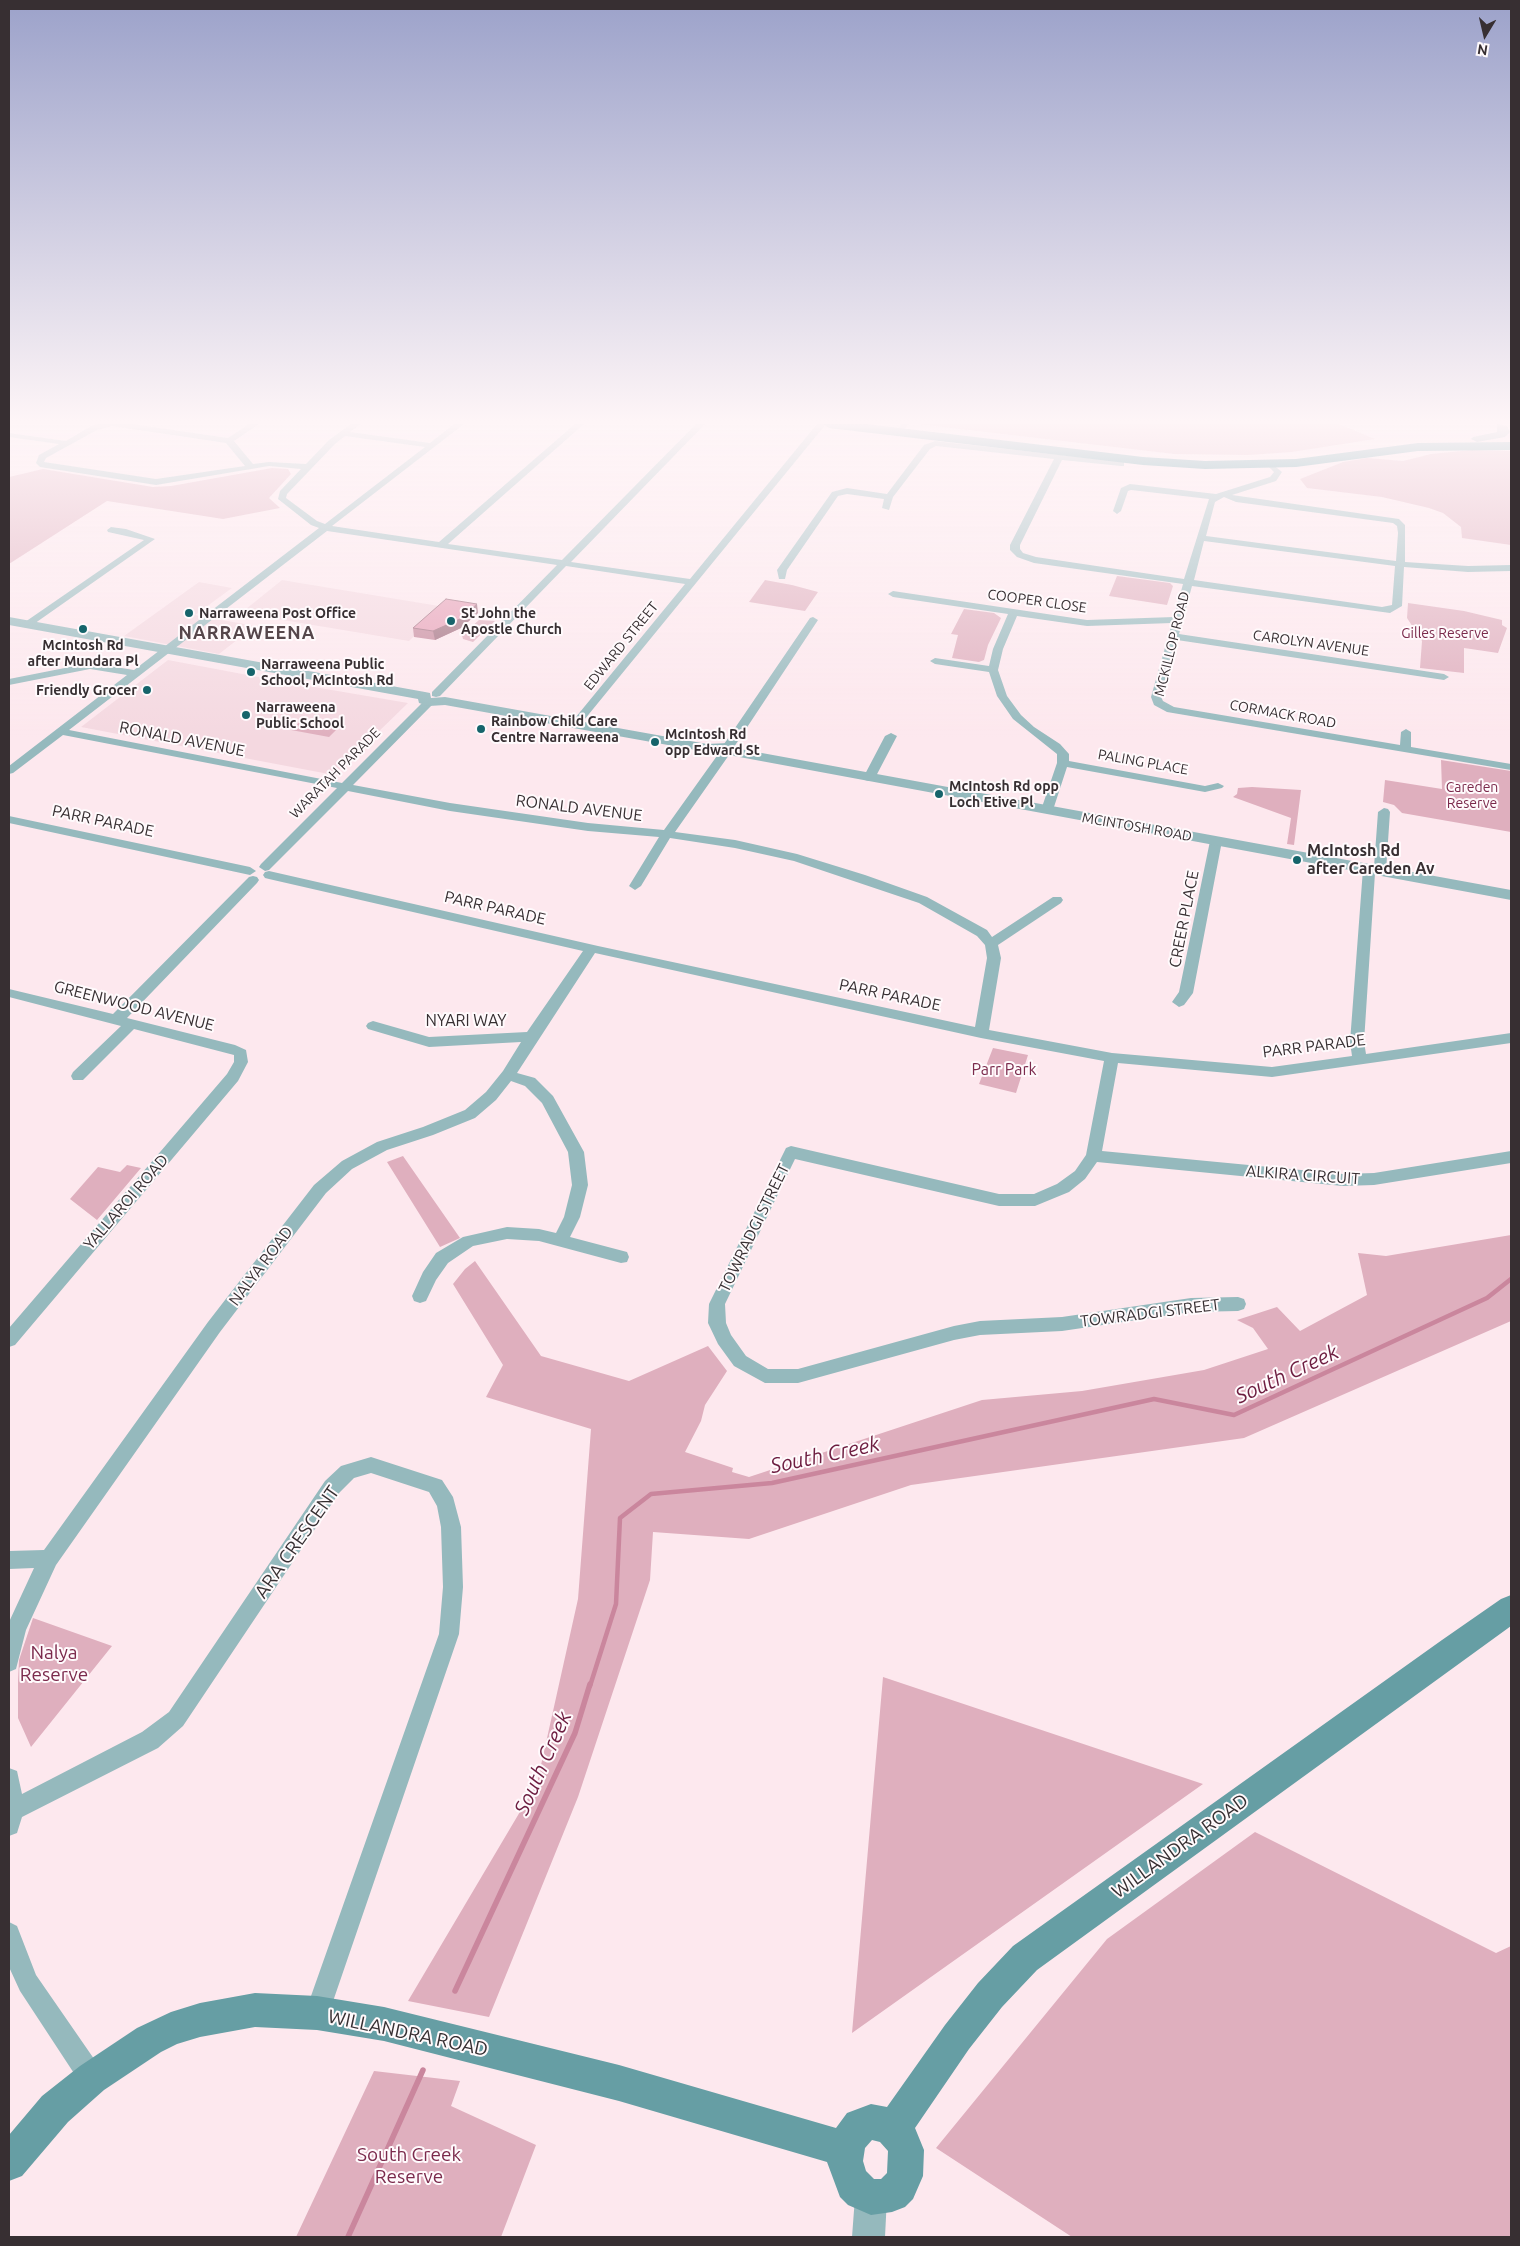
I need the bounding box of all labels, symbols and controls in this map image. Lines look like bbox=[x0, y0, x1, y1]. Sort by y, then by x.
north arrow bbox=[1460, 10, 1510, 60]
text: N bbox=[1476, 41, 1489, 59]
street label: COOPER CLOSE bbox=[986, 586, 1088, 616]
street label: MCKILLOP ROAD bbox=[1151, 590, 1193, 698]
street label: EDWARD STREET bbox=[580, 598, 662, 694]
place label: Narraweena Post Office bbox=[199, 605, 356, 621]
place label: St John the Apostle Church bbox=[461, 605, 562, 638]
marker: Narraweena Post Office bbox=[183, 607, 195, 619]
marker: St John the Apostle Church bbox=[445, 615, 457, 627]
district label: NARRAWEENA bbox=[177, 622, 317, 644]
marker: McIntosh Rd after Mundara Pl bbox=[77, 623, 89, 635]
park label: Gilles Reserve bbox=[1401, 625, 1489, 641]
street label: CAROLYN AVENUE bbox=[1252, 627, 1370, 659]
place label: McIntosh Rd after Mundara Pl bbox=[28, 637, 138, 670]
place label: Narraweena Public School, McIntosh Rd bbox=[261, 656, 394, 689]
marker: Narraweena Public School, McIntosh Rd bbox=[245, 666, 257, 678]
place label: Friendly Grocer bbox=[36, 682, 137, 698]
marker: Friendly Grocer bbox=[141, 684, 153, 696]
street label: CORMACK ROAD bbox=[1228, 696, 1338, 732]
place label: Narraweena Public School bbox=[256, 699, 344, 732]
marker: Narraweena Public School bbox=[240, 709, 252, 721]
place label: Rainbow Child Care Centre Narraweena bbox=[491, 713, 619, 746]
street label: RONALD AVENUE bbox=[118, 717, 246, 761]
marker: Rainbow Child Care Centre Narraweena bbox=[475, 723, 487, 735]
street label: WARATAH PARADE bbox=[286, 724, 384, 822]
place label: McIntosh Rd opp Edward St bbox=[665, 726, 760, 759]
marker: McIntosh Rd opp Edward St bbox=[649, 736, 661, 748]
street label: PALING PLACE bbox=[1097, 746, 1189, 778]
place label: McIntosh Rd opp Loch Etive Pl bbox=[949, 778, 1059, 810]
park label: Careden Reserve bbox=[1446, 779, 1498, 812]
marker: McIntosh Rd opp Loch Etive Pl bbox=[933, 788, 945, 800]
street label: RONALD AVENUE bbox=[515, 791, 643, 825]
street label: PARR PARADE bbox=[50, 801, 156, 841]
street label: MCINTOSH ROAD bbox=[1081, 809, 1193, 845]
place label: McIntosh Rd after Careden Av bbox=[1307, 841, 1435, 879]
marker: McIntosh Rd after Careden Av bbox=[1291, 854, 1303, 866]
street label: CREER PLACE bbox=[1165, 869, 1203, 969]
street label: PARR PARADE bbox=[443, 887, 547, 929]
street label: PARR PARADE bbox=[837, 975, 943, 1015]
street label: GREENWOOD AVENUE bbox=[52, 977, 216, 1035]
street label: NYARI WAY bbox=[426, 1011, 506, 1031]
street label: PARR PARADE bbox=[1262, 1030, 1366, 1062]
park label: Parr Park bbox=[971, 1060, 1037, 1080]
street label: YALLAROI ROAD bbox=[79, 1151, 173, 1253]
street label: TOWRADGI STREET bbox=[715, 1161, 793, 1295]
street label: ALKIRA CIRCUIT bbox=[1245, 1161, 1361, 1189]
street label: NALYA ROAD bbox=[225, 1223, 297, 1309]
street label: TOWRADGI STREET bbox=[1079, 1295, 1221, 1331]
water label: South Creek bbox=[1231, 1339, 1343, 1409]
water label: South Creek bbox=[768, 1431, 882, 1479]
street label: ARA CRESCENT bbox=[250, 1481, 344, 1603]
park label: Nalya Reserve bbox=[20, 1642, 88, 1686]
water label: South Creek bbox=[509, 1707, 577, 1819]
street label: WILLANDRA ROAD bbox=[1107, 1789, 1253, 1903]
street label: WILLANDRA ROAD bbox=[326, 2005, 490, 2061]
park label: South Creek Reserve bbox=[357, 2144, 461, 2188]

